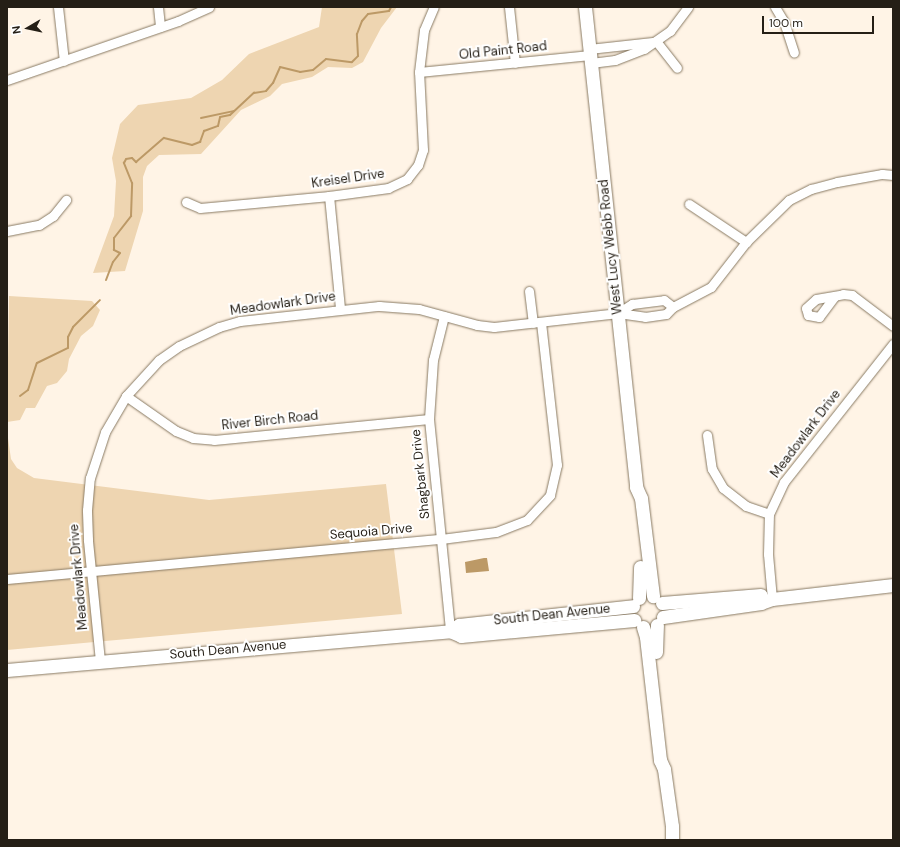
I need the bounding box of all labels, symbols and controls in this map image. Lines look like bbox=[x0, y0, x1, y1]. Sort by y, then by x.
north arrow bbox=[8, 8, 48, 48]
scale bar bbox=[764, 8, 876, 34]
text: 100 m bbox=[769, 15, 803, 31]
text: N bbox=[9, 25, 24, 35]
street label: Old Paint Road bbox=[458, 39, 548, 63]
street label: Kreisel Drive bbox=[310, 166, 386, 192]
street label: West Lucy Webb Road bbox=[596, 179, 626, 315]
street label: Meadowlark Drive bbox=[229, 289, 337, 319]
street label: Meadowlark Drive bbox=[768, 387, 844, 481]
street label: River Birch Road bbox=[221, 408, 319, 434]
street label: Shagbark Drive bbox=[409, 428, 433, 520]
street label: Sequoia Drive bbox=[329, 521, 413, 543]
street label: Meadowlark Drive bbox=[67, 523, 91, 631]
street label: South Dean Avenue bbox=[493, 601, 611, 629]
street label: South Dean Avenue bbox=[169, 637, 287, 663]

